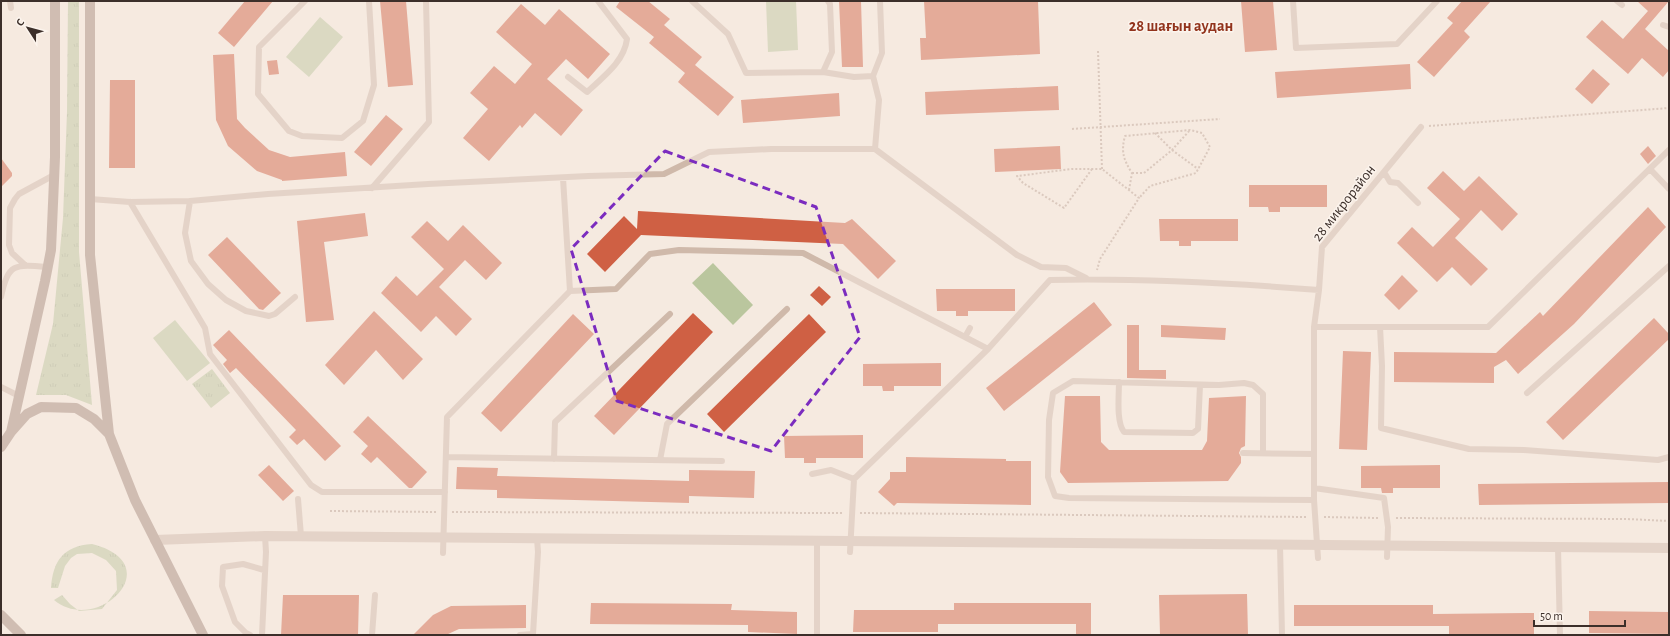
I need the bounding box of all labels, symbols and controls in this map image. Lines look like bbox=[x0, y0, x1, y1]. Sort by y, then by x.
north arrow bbox=[8, 8, 48, 48]
text: С bbox=[14, 17, 27, 28]
district label: 28 шағын аудан bbox=[1129, 18, 1233, 35]
street label: 28 микрорайон bbox=[1310, 162, 1378, 244]
scale bar bbox=[1534, 602, 1625, 628]
text: 50 m bbox=[1540, 610, 1563, 622]

